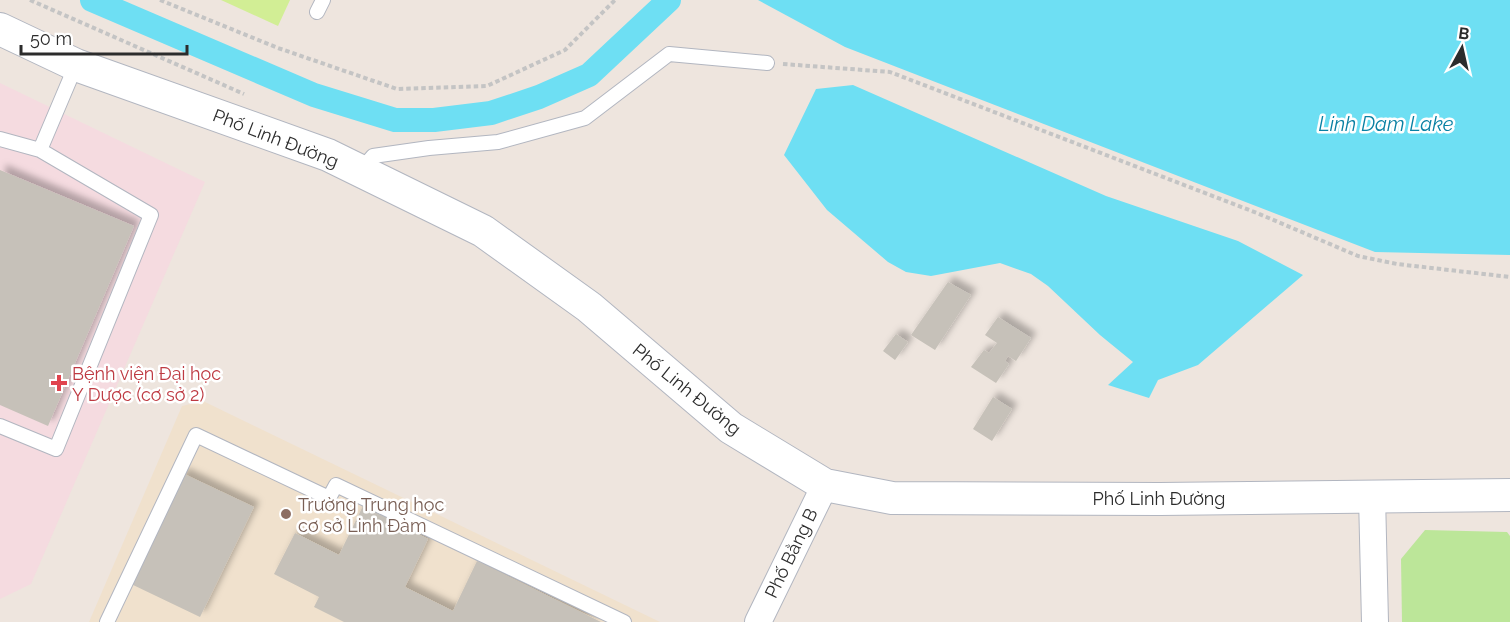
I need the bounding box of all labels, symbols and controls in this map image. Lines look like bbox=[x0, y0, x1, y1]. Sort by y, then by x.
scale bar bbox=[21, 18, 188, 56]
north arrow bbox=[1432, 18, 1492, 78]
text: B bbox=[1457, 23, 1471, 44]
text: 50 m bbox=[30, 28, 72, 49]
street label: Phố Linh Đường bbox=[210, 104, 342, 172]
water label: Linh Dam Lake bbox=[1319, 112, 1454, 136]
street label: Phố Linh Đường bbox=[629, 339, 745, 439]
place label: Bệnh viện Đại học Y Dược (cơ sở 2) bbox=[72, 363, 221, 405]
marker: Bệnh viện Đại học Y Dược (cơ sở 2) bbox=[50, 374, 68, 392]
street label: Phố Linh Đường bbox=[1093, 488, 1225, 509]
place label: Trường Trung học cơ sở Linh Đàm bbox=[298, 494, 445, 536]
street label: Phố Bằng B bbox=[760, 505, 822, 601]
marker: Trường Trung học cơ sở Linh Đàm bbox=[279, 507, 293, 521]

